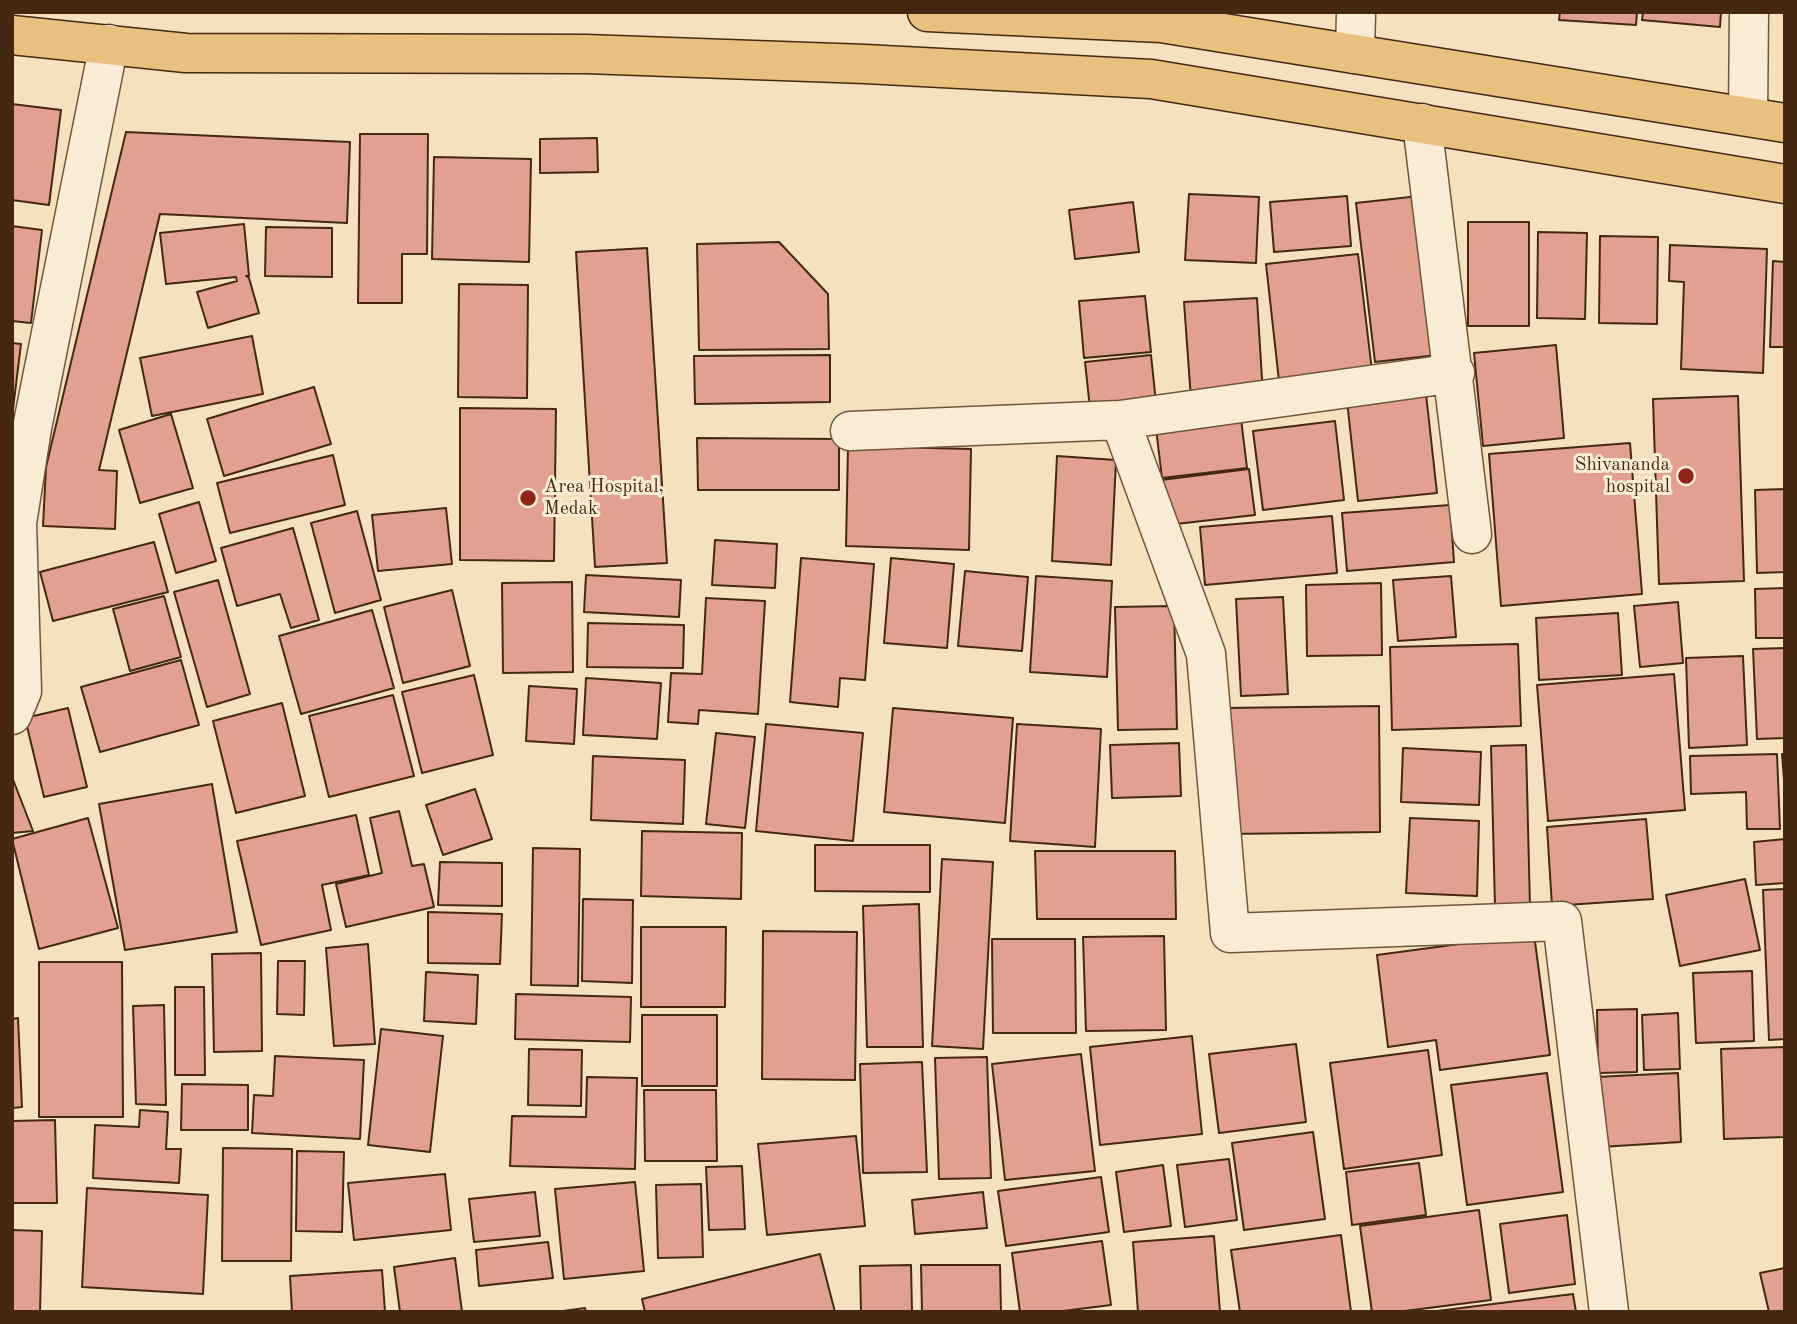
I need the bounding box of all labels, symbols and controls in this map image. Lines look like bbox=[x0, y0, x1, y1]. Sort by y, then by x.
place label: Shivananda hospital bbox=[1575, 454, 1670, 498]
marker: Shivananda hospital bbox=[1676, 466, 1696, 486]
place label: Area Hospital, Medak bbox=[544, 476, 664, 520]
marker: Area Hospital, Medak bbox=[518, 488, 538, 508]

